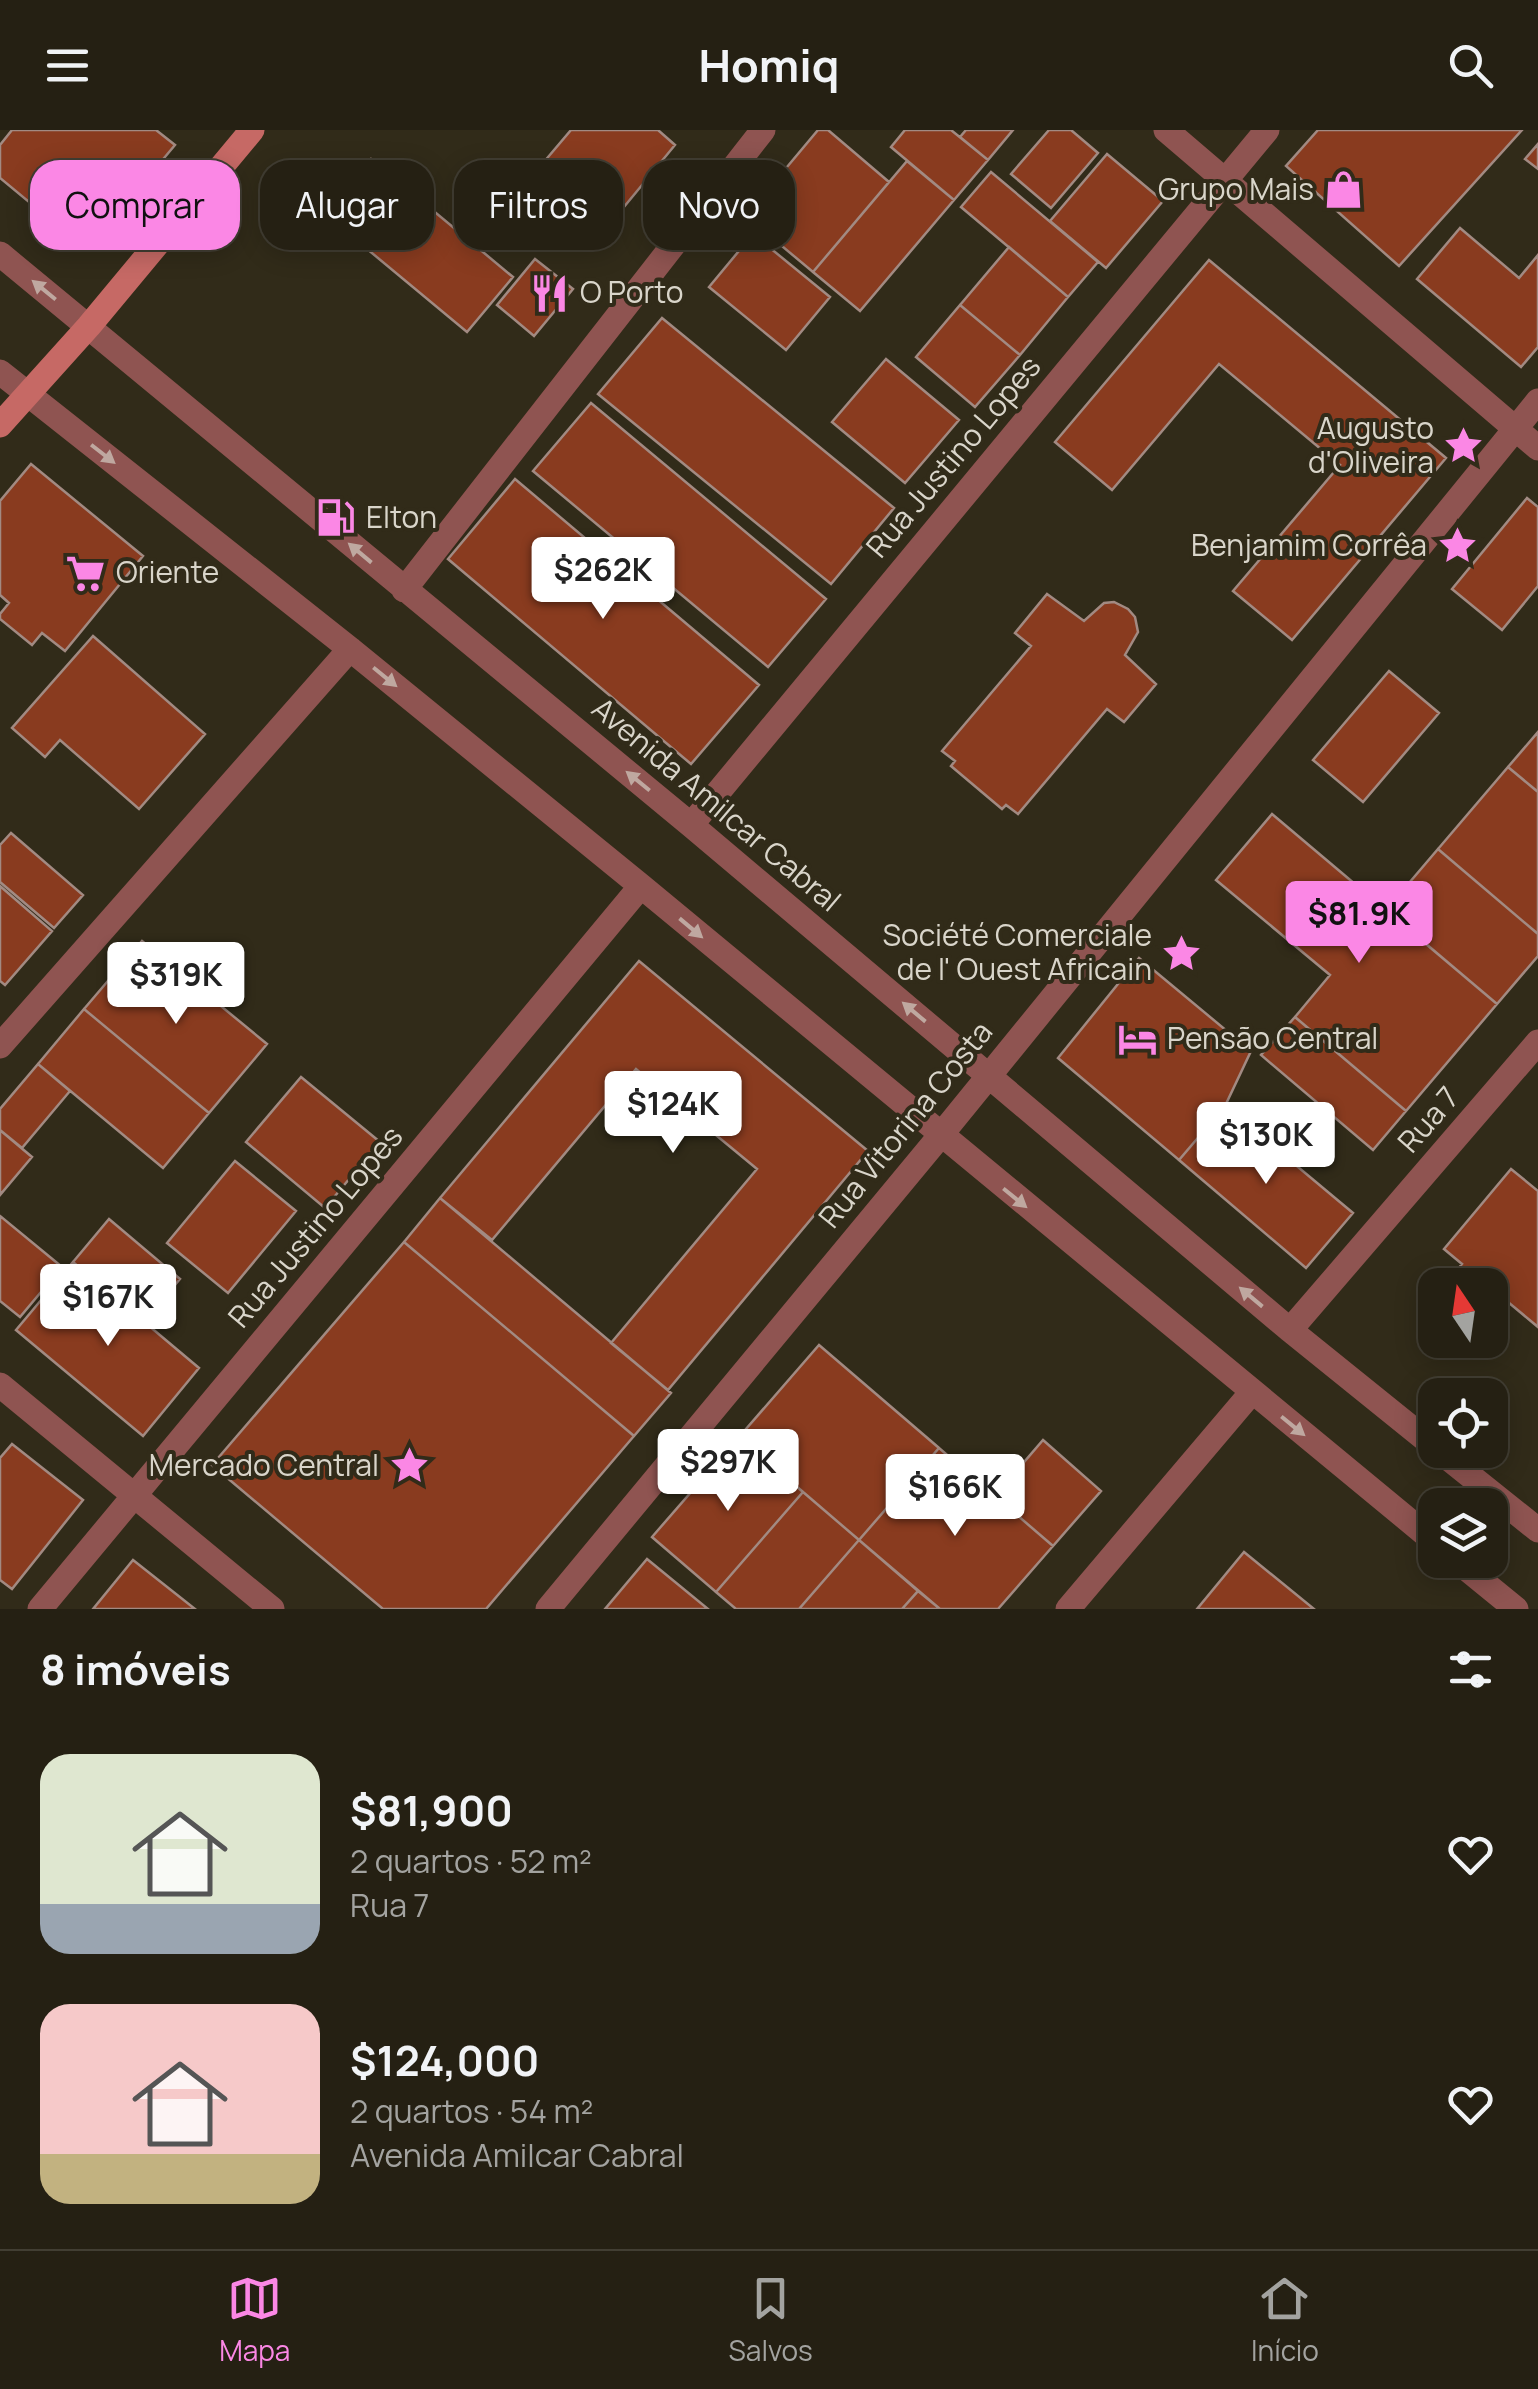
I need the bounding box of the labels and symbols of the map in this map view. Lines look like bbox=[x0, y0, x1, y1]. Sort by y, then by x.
place label: Grupo Mais bbox=[1158, 168, 1314, 209]
shop icon: Grupo Mais bbox=[1323, 169, 1365, 211]
place label: O Porto bbox=[580, 271, 683, 312]
restaurant icon: O Porto bbox=[529, 272, 571, 314]
one-way arrow bbox=[32, 280, 57, 301]
street label: Rua Justino Lopes bbox=[856, 347, 1049, 566]
place label: Augusto d'Oliveira bbox=[1308, 407, 1434, 482]
place icon: Augusto d'Oliveira bbox=[1443, 425, 1485, 467]
one-way arrow bbox=[90, 443, 115, 464]
place label: Elton bbox=[366, 496, 437, 537]
fuel station icon: Elton bbox=[315, 497, 357, 539]
place label: Benjamim Corrêa bbox=[1191, 524, 1427, 565]
place icon: Benjamim Corrêa bbox=[1436, 525, 1478, 567]
pin: $262K bbox=[533, 537, 673, 622]
one-way arrow bbox=[347, 543, 372, 564]
place label: Oriente bbox=[116, 551, 219, 592]
supermarket icon: Oriente bbox=[65, 552, 107, 594]
one-way arrow bbox=[373, 666, 398, 687]
street label: Avenida Amilcar Cabral bbox=[584, 688, 850, 920]
one-way arrow bbox=[625, 771, 651, 792]
pin: $81.9K bbox=[1278, 881, 1440, 966]
place label: Société Comerciale de l' Ouest Africain bbox=[883, 914, 1152, 989]
one-way arrow bbox=[678, 916, 703, 938]
place icon: Société Comerciale de l' Ouest Africain bbox=[1161, 932, 1203, 974]
pin: $319K bbox=[106, 942, 246, 1027]
one-way arrow bbox=[902, 1002, 927, 1023]
street label: Rua Vitorina Costa bbox=[809, 1012, 1001, 1236]
place label: Pensão Central bbox=[1167, 1017, 1378, 1058]
hotel icon: Pensão Central bbox=[1116, 1018, 1158, 1060]
pin: $124K bbox=[603, 1071, 743, 1156]
street label: Rua 7 bbox=[1388, 1077, 1468, 1161]
pin: $130K bbox=[1196, 1102, 1336, 1187]
street label: Rua Justino Lopes bbox=[218, 1117, 411, 1336]
one-way arrow bbox=[1002, 1186, 1027, 1208]
pin: $167K bbox=[38, 1264, 178, 1349]
north arrow bbox=[1418, 1268, 1508, 1358]
one-way arrow bbox=[1239, 1286, 1264, 1308]
one-way arrow bbox=[1280, 1415, 1306, 1436]
pin: $297K bbox=[658, 1429, 798, 1514]
place label: Mercado Central bbox=[149, 1444, 379, 1485]
place icon: Mercado Central bbox=[388, 1445, 430, 1487]
pin: $166K bbox=[885, 1454, 1025, 1539]

